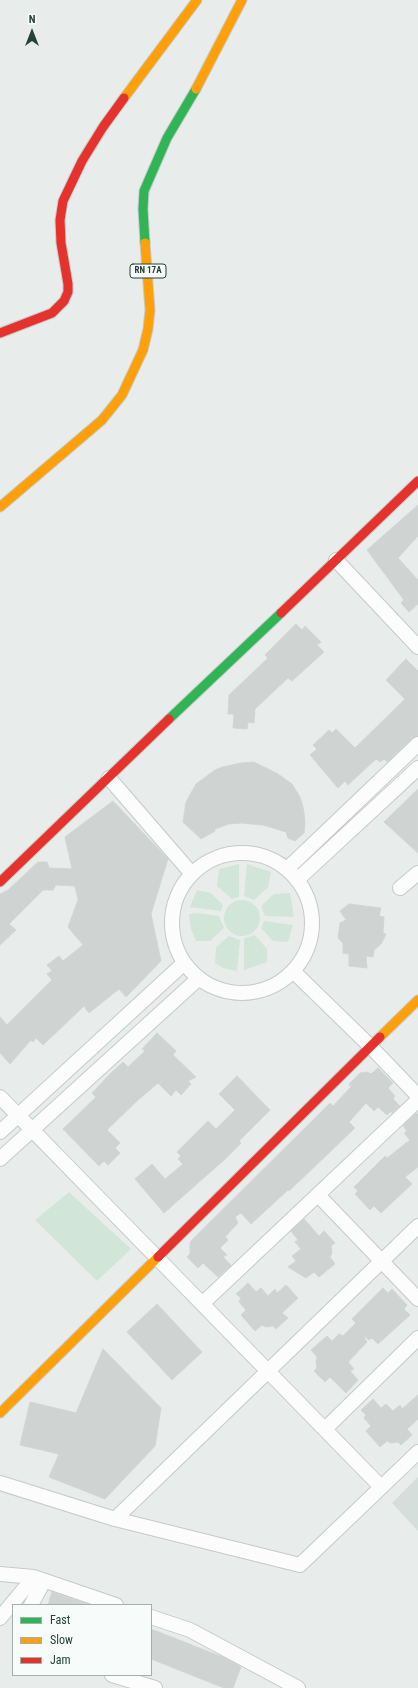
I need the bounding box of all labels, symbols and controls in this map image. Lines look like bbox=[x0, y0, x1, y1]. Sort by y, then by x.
north arrow bbox=[12, 12, 52, 52]
text: N bbox=[29, 13, 35, 26]
road number: RN 17A bbox=[130, 264, 166, 278]
legend bbox=[12, 1604, 152, 1676]
text: Fast bbox=[50, 1613, 70, 1627]
text: Slow bbox=[50, 1633, 73, 1647]
text: Jam bbox=[50, 1653, 71, 1667]

